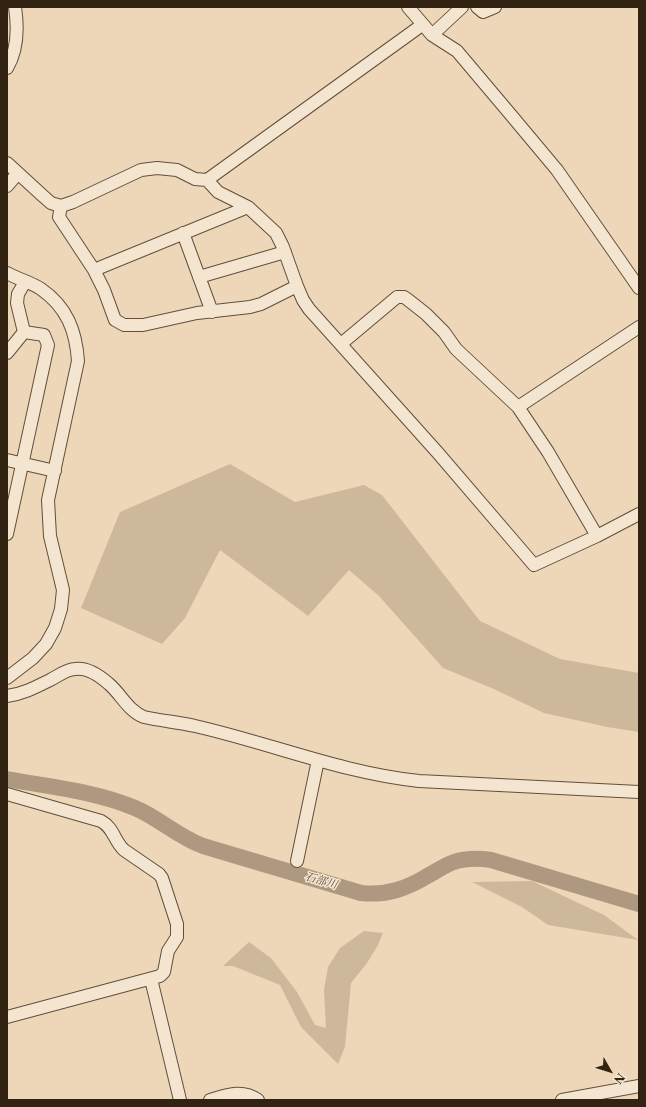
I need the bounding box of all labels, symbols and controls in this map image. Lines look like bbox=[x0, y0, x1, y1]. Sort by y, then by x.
water label: 石部川 bbox=[303, 870, 339, 892]
north arrow bbox=[590, 1051, 630, 1091]
text: N bbox=[611, 1070, 628, 1087]

